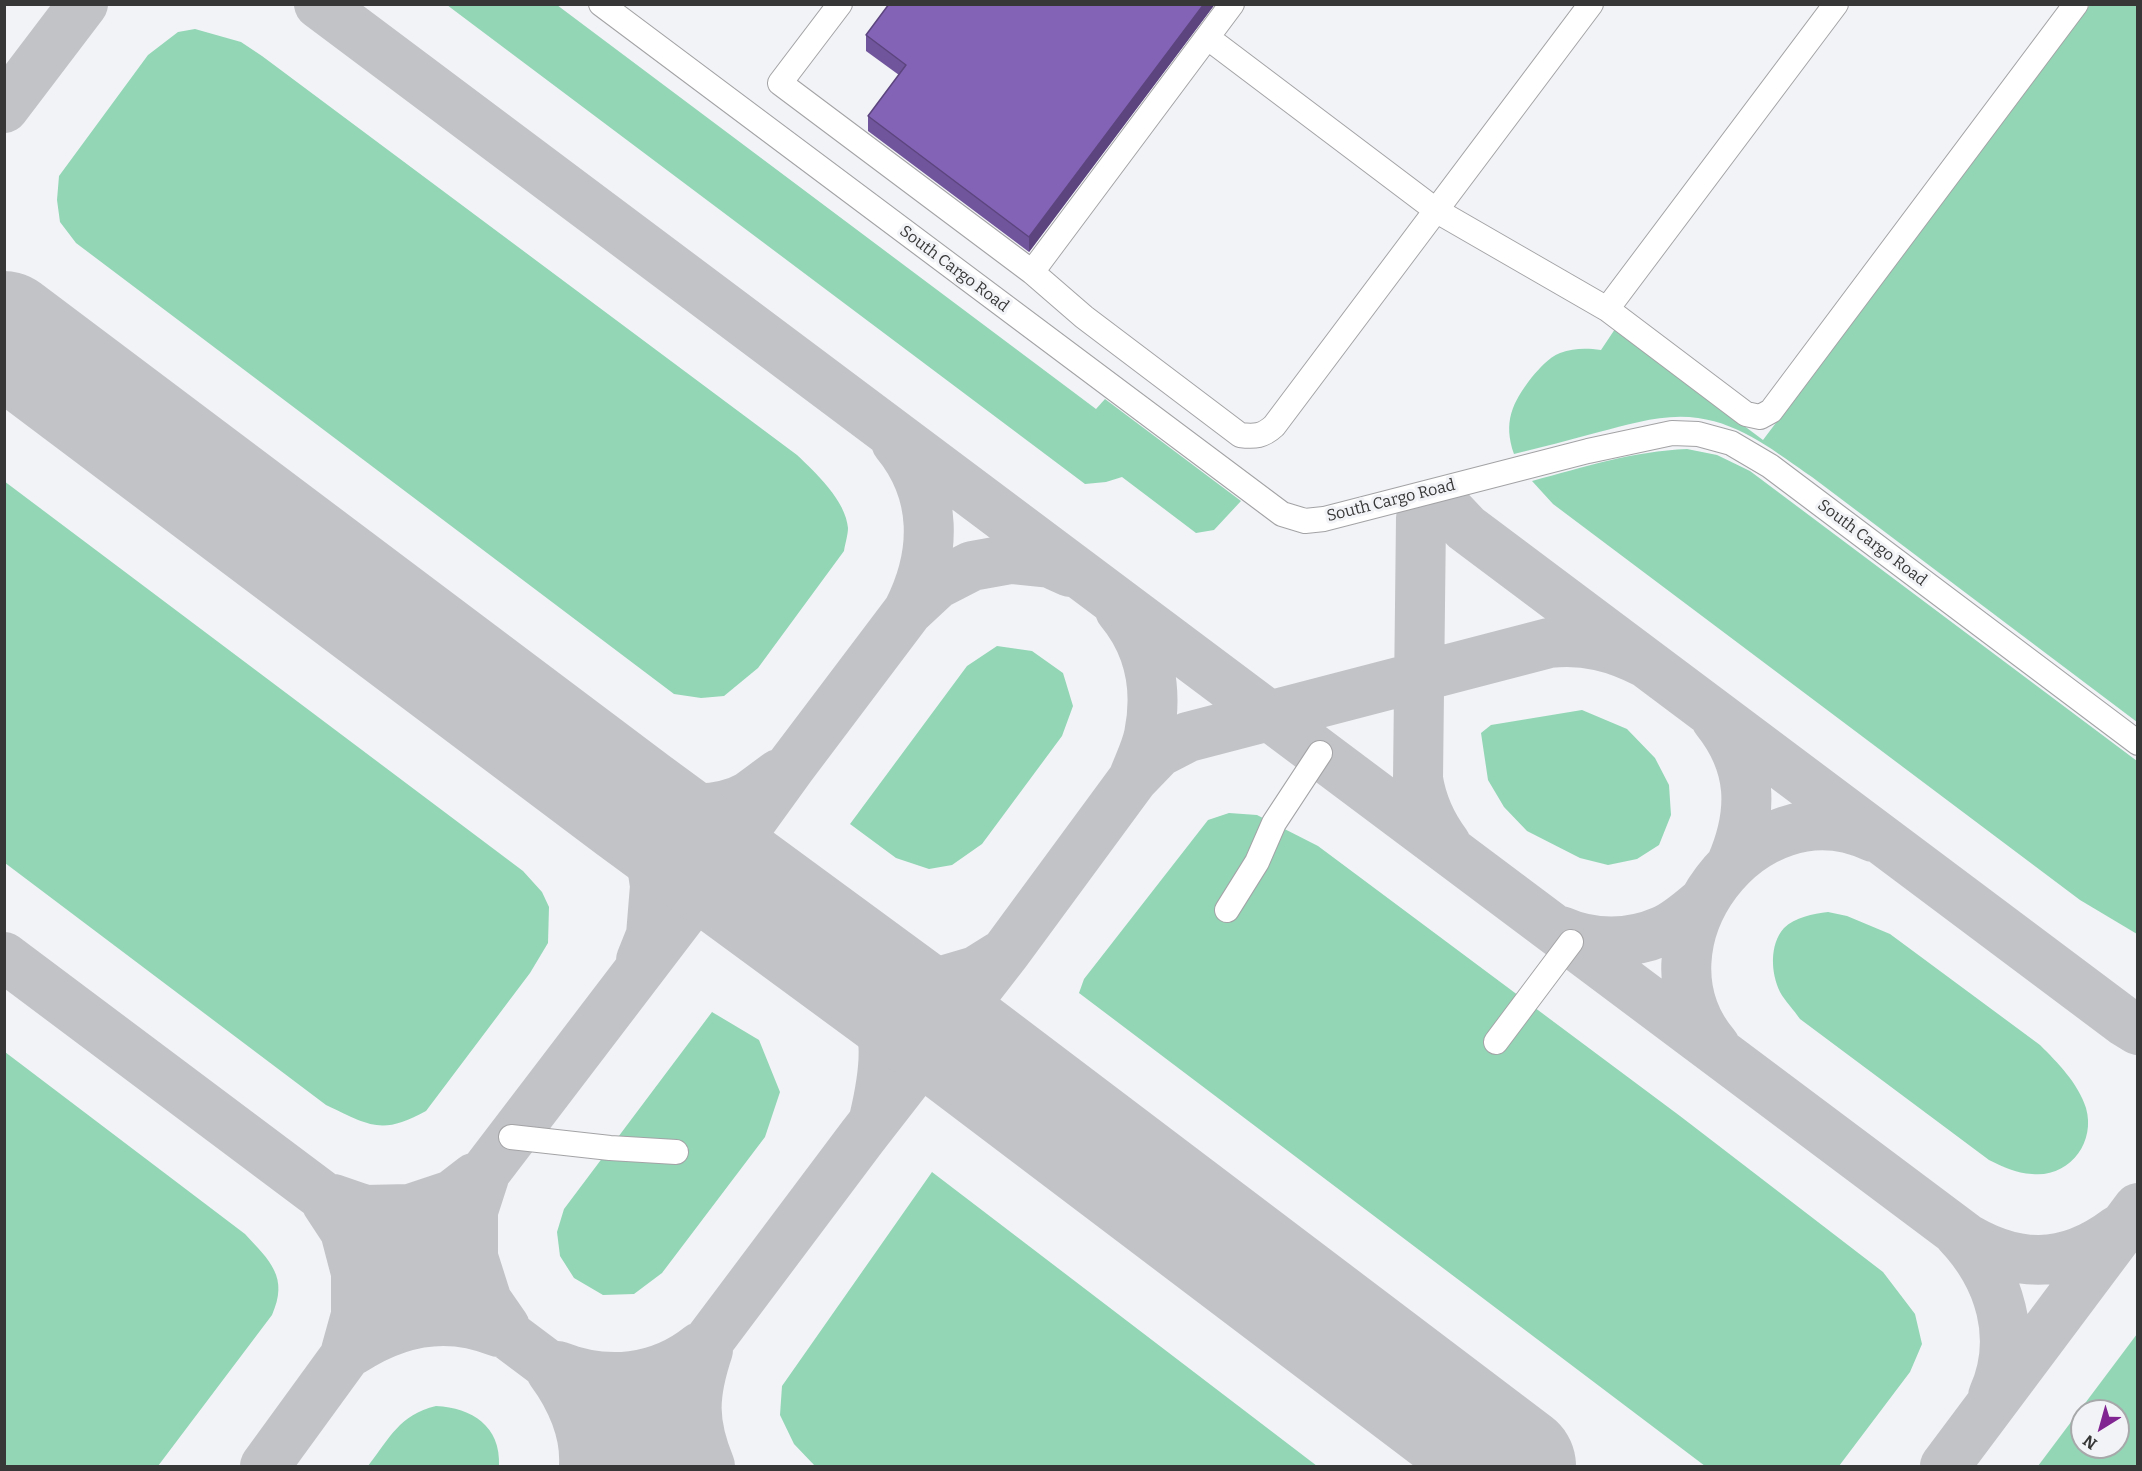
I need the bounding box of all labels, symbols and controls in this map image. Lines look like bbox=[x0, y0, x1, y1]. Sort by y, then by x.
street label: South Cargo Road bbox=[896, 222, 1012, 316]
street label: South Cargo Road bbox=[1325, 476, 1457, 526]
street label: South Cargo Road bbox=[1814, 496, 1930, 590]
north arrow bbox=[2070, 1399, 2130, 1459]
text: N bbox=[2079, 1431, 2101, 1453]

